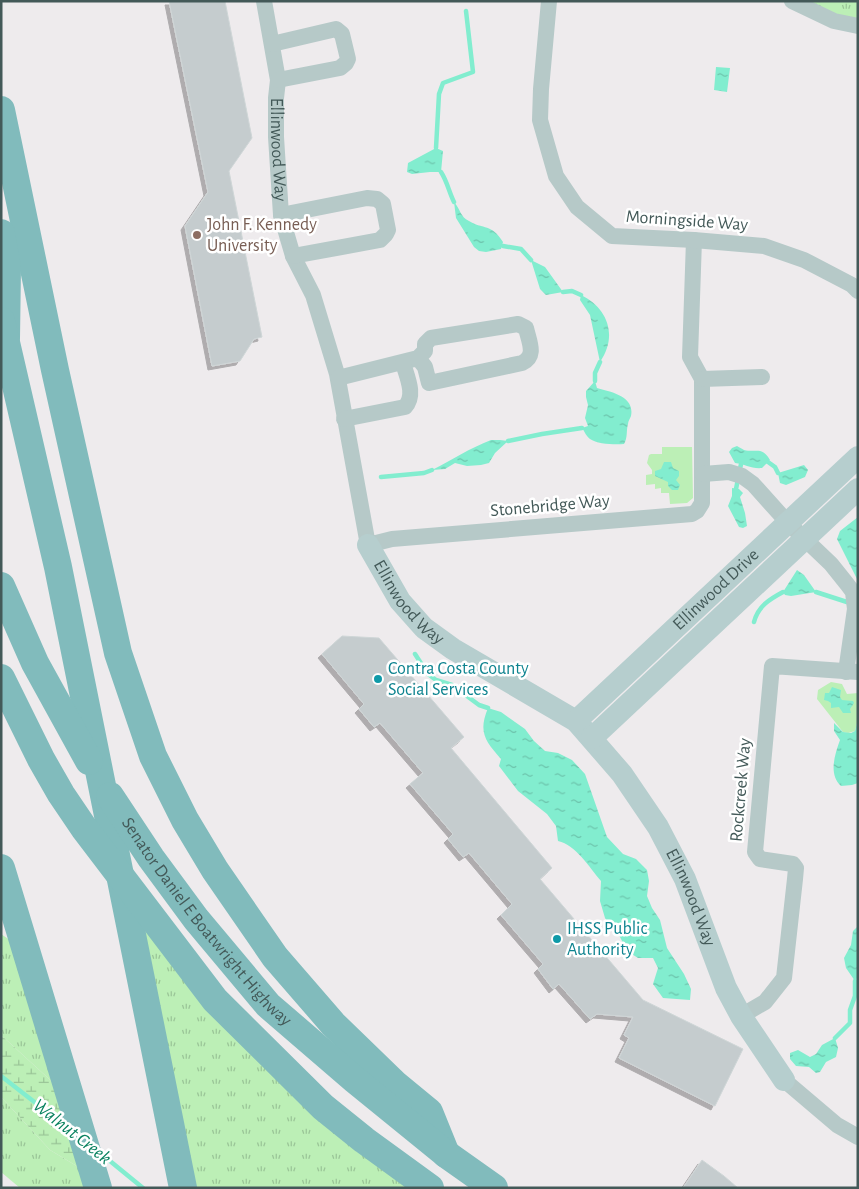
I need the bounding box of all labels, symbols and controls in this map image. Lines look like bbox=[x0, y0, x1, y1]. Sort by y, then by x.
street label: Ellinwood Way bbox=[267, 98, 289, 202]
street label: Morningside Way bbox=[625, 208, 749, 234]
place label: John F. Kennedy University bbox=[207, 216, 317, 255]
marker: John F. Kennedy University bbox=[191, 229, 203, 241]
street label: Stonebridge Way bbox=[490, 492, 611, 520]
street label: Ellinwood Drive bbox=[670, 546, 763, 634]
street label: Ellinwood Way bbox=[370, 557, 448, 649]
place label: Contra Costa County Social Services bbox=[388, 660, 529, 699]
marker: Contra Costa County Social Services bbox=[372, 673, 384, 685]
street label: Rockcreek Way bbox=[727, 737, 755, 843]
street label: Senator Daniel E Boatwright Highway bbox=[118, 815, 295, 1030]
street label: Ellinwood Way bbox=[662, 846, 719, 949]
place label: IHSS Public Authority bbox=[567, 920, 647, 959]
marker: IHSS Public Authority bbox=[551, 933, 563, 945]
water label: Walnut Creek bbox=[29, 1096, 115, 1168]

